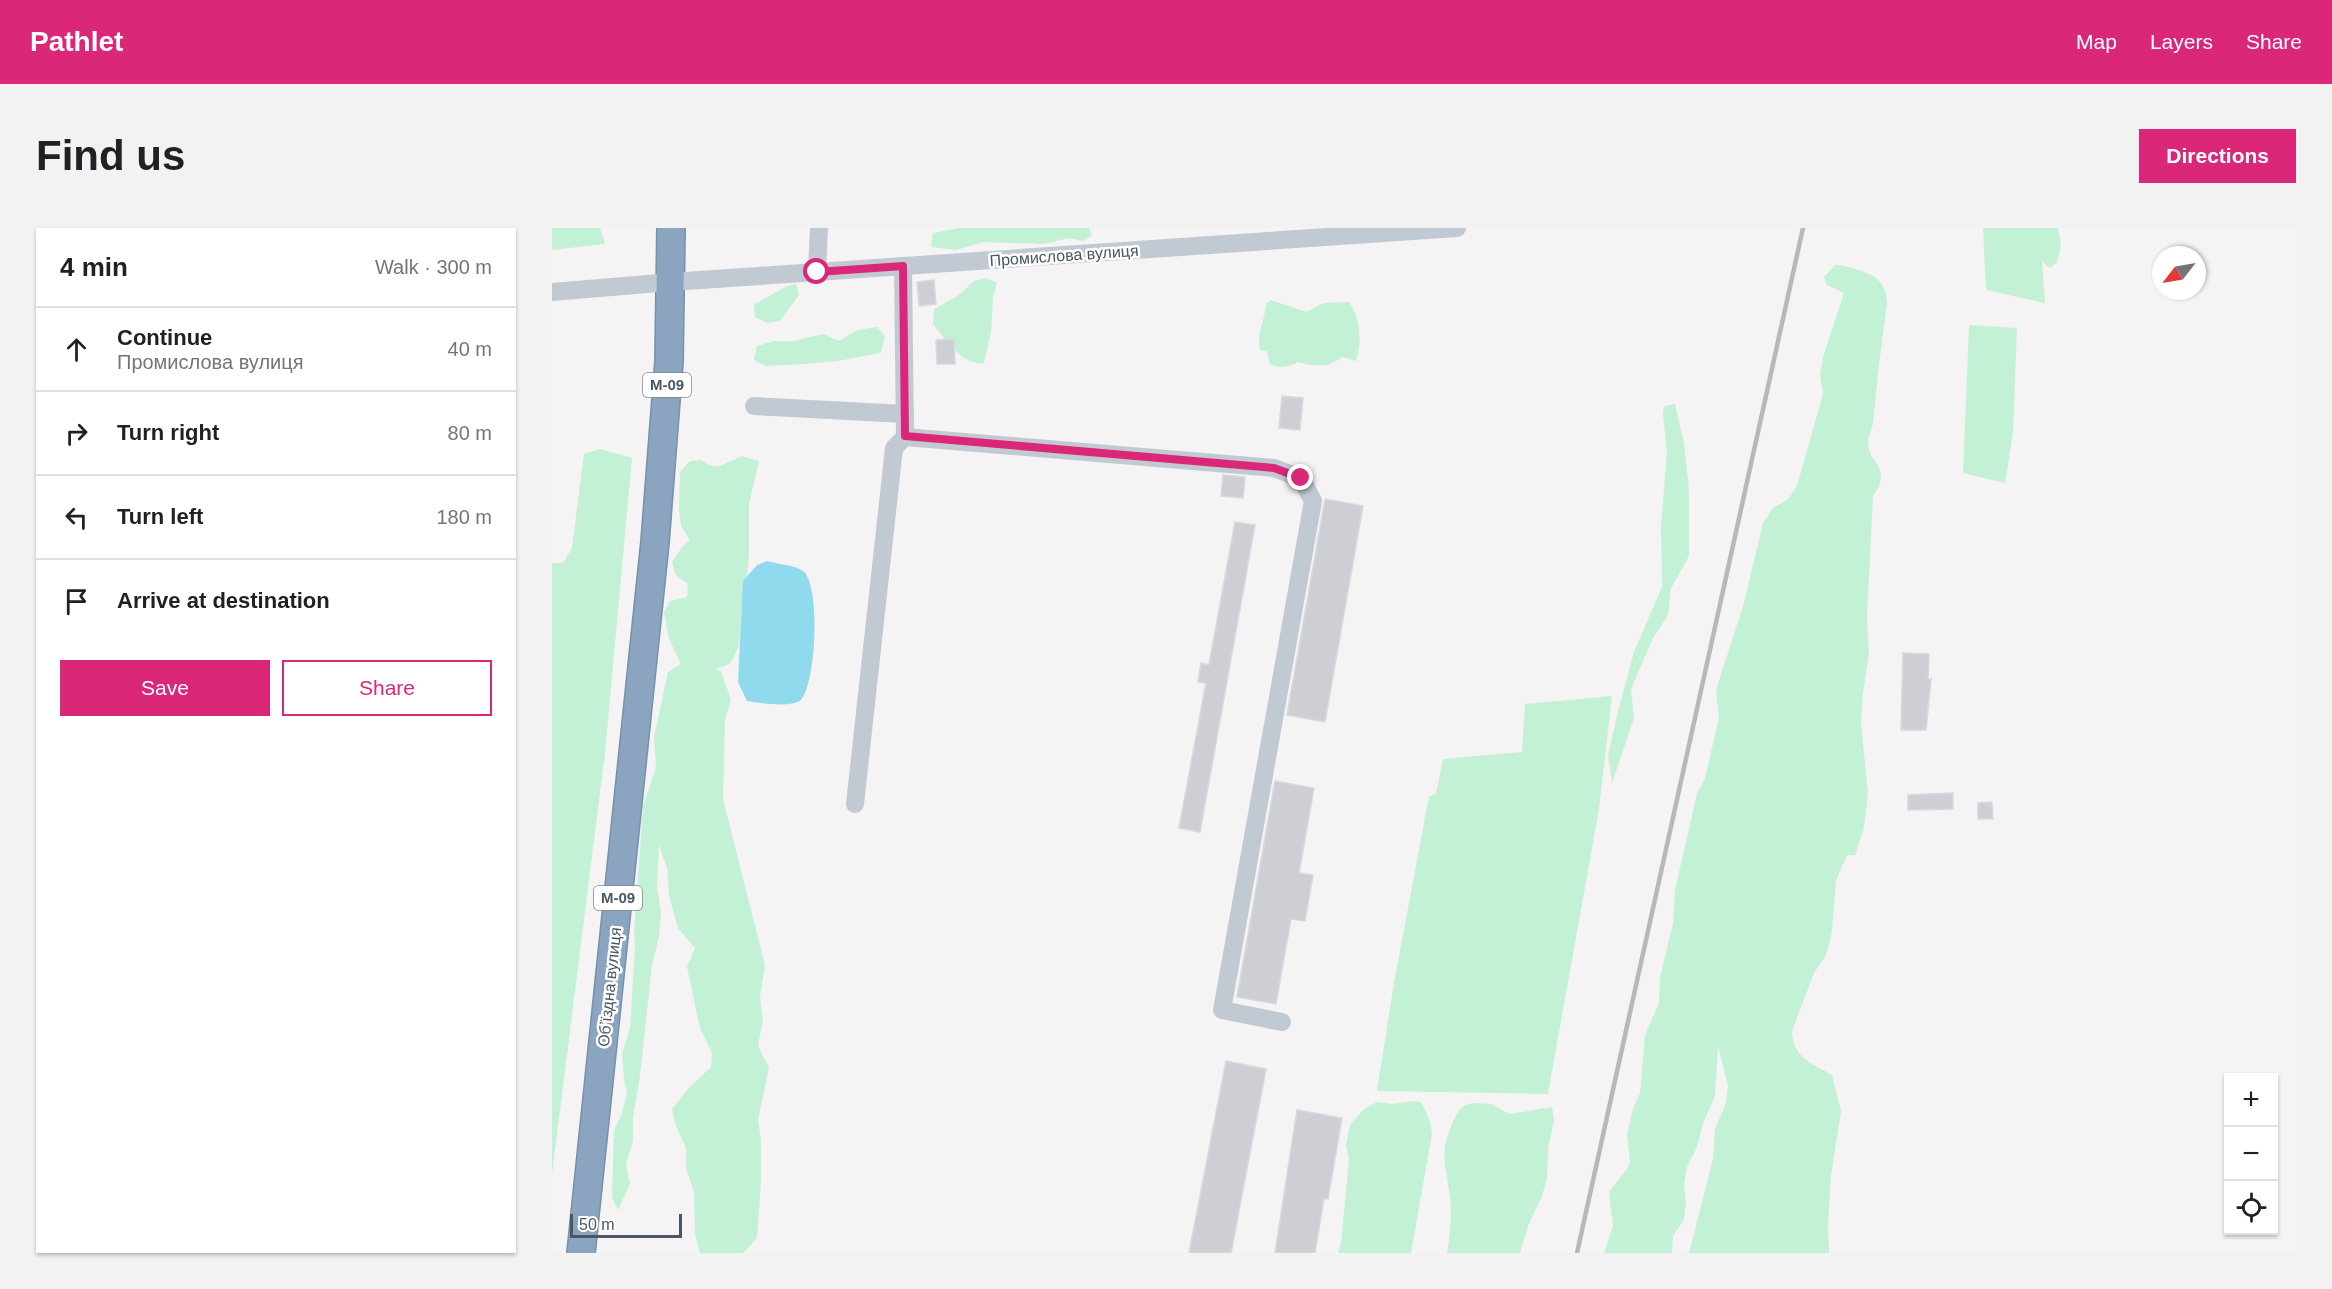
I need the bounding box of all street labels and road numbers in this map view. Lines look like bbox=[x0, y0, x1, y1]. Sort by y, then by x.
street label: Промислова вулиця bbox=[989, 242, 1139, 269]
road number: М-09 bbox=[643, 373, 691, 397]
road number: М-09 bbox=[594, 886, 642, 910]
street label: Обʼїздна вулиця bbox=[595, 926, 624, 1048]

